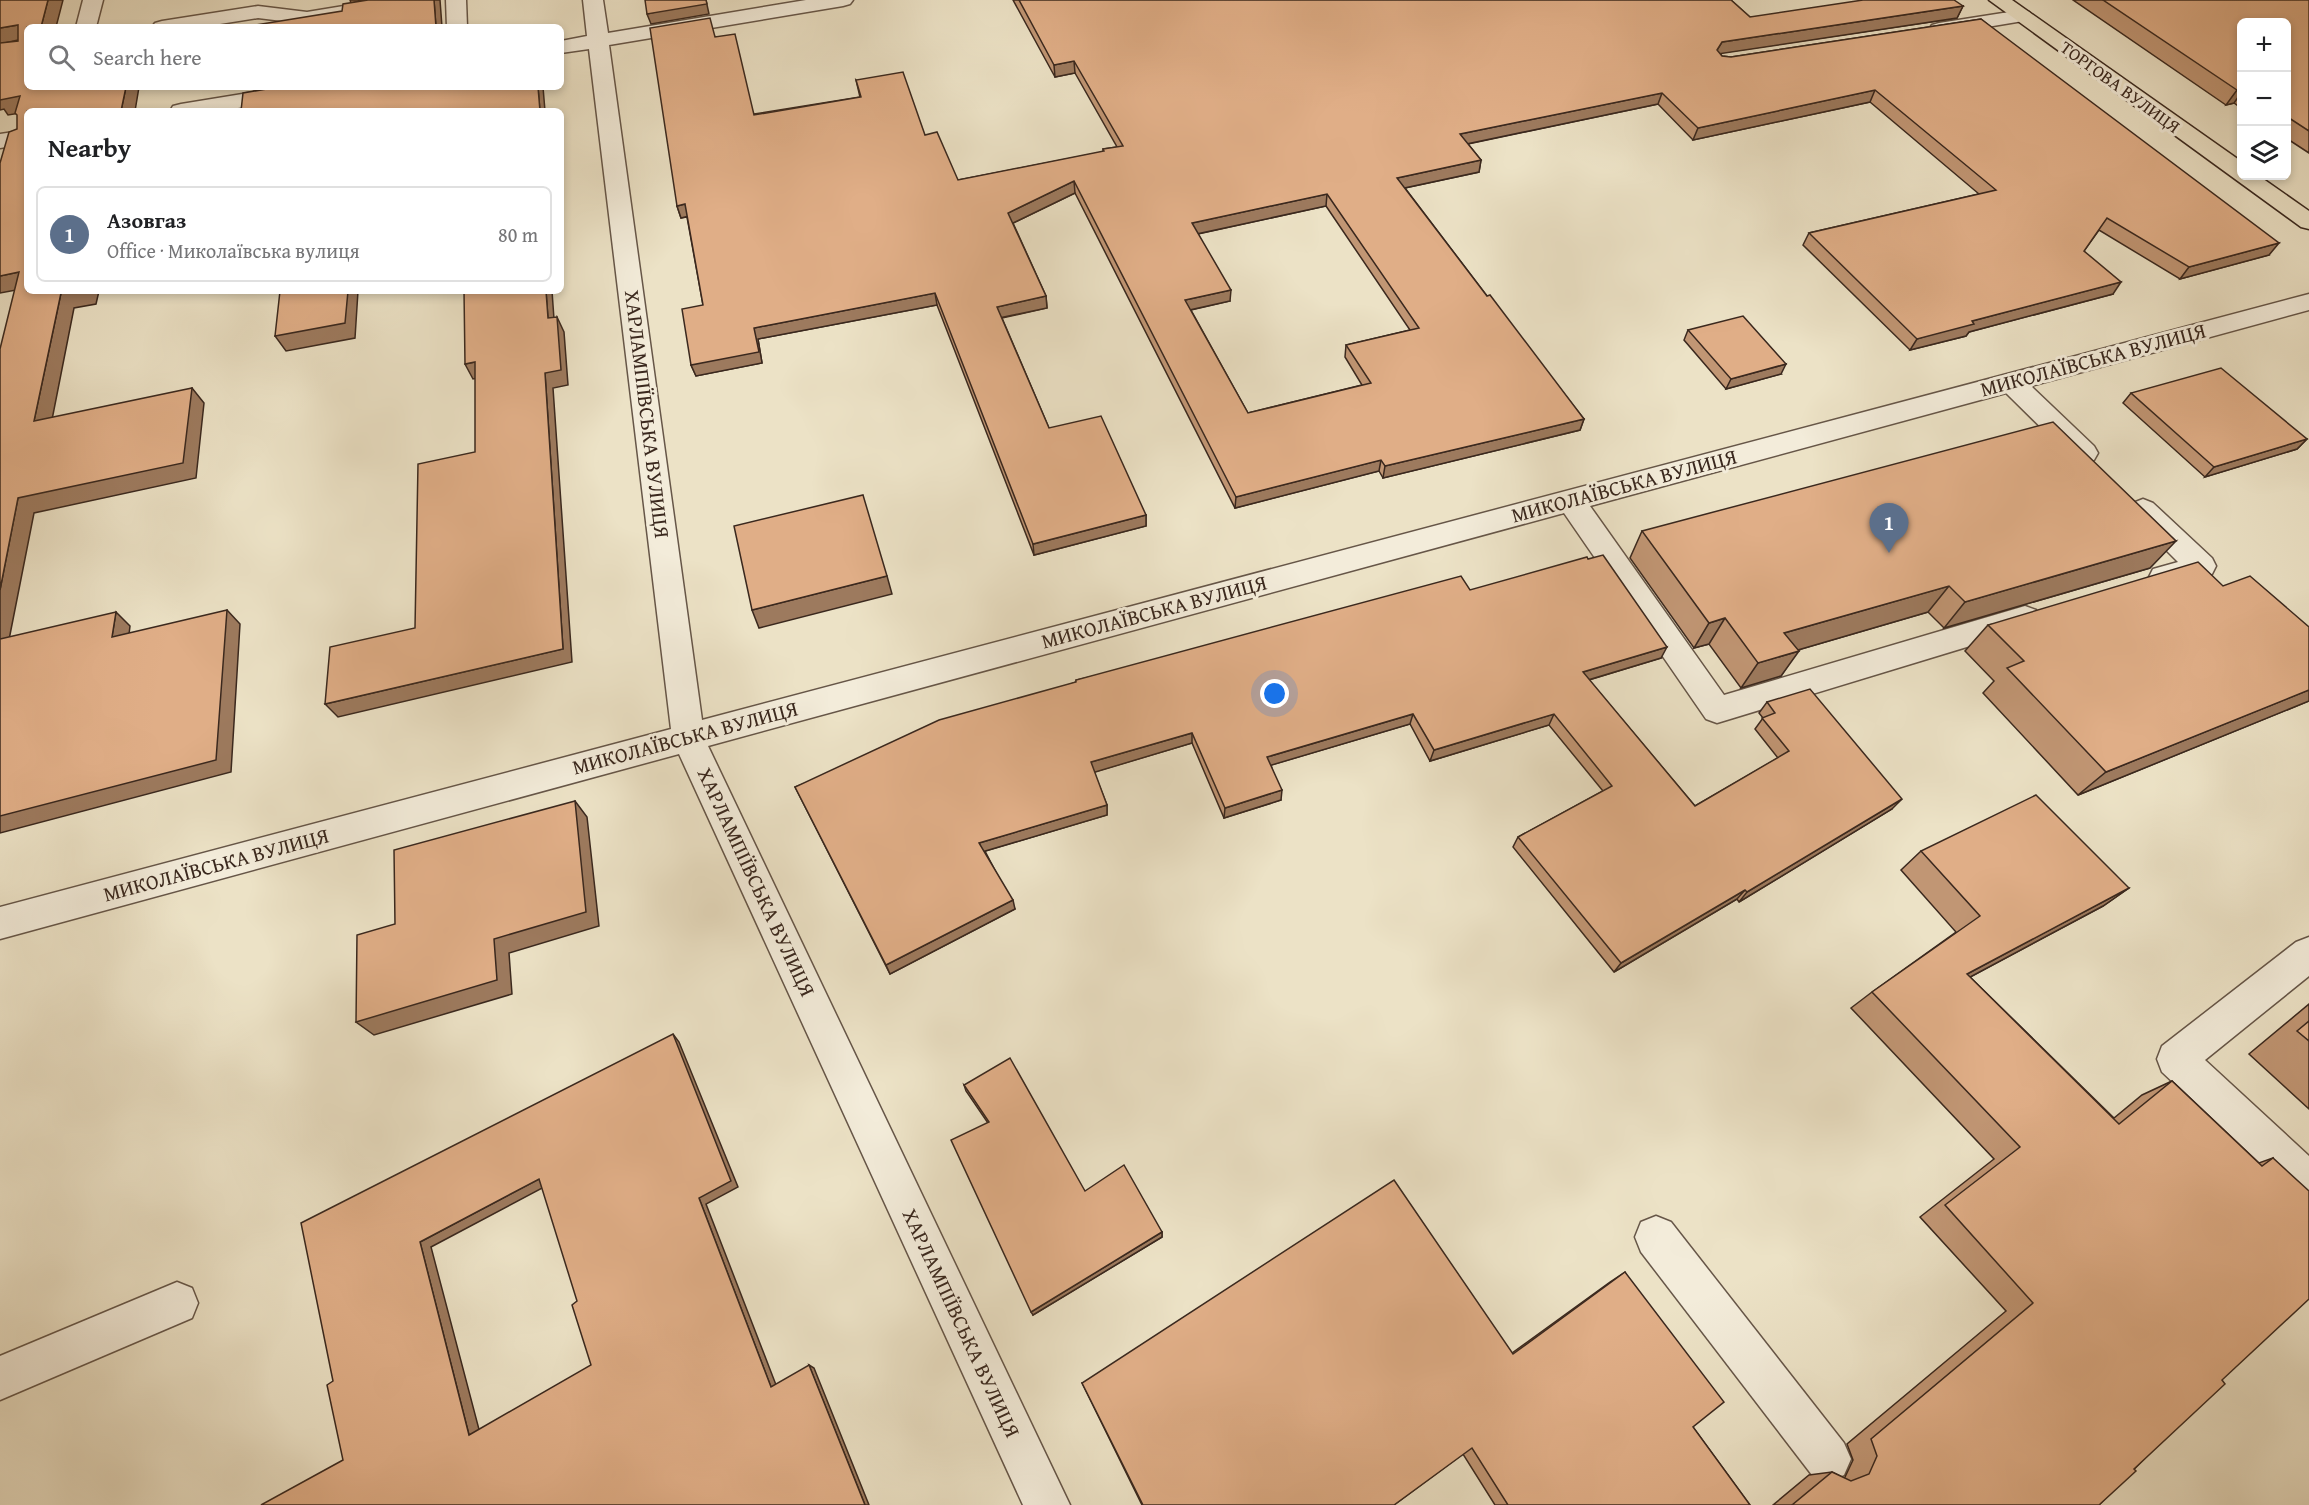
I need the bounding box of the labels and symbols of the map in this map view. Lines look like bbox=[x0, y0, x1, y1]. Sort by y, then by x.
street label: ТОРГОВА ВУЛИЦЯ bbox=[2055, 34, 2186, 140]
street label: ХАРЛАМПІЇВСЬКА ВУЛИЦЯ bbox=[617, 288, 678, 540]
street label: МИКОЛАЇВСЬКА ВУЛИЦЯ bbox=[1977, 315, 2209, 405]
street label: МИКОЛАЇВСЬКА ВУЛИЦЯ bbox=[1508, 441, 1740, 531]
pin: 1 bbox=[1870, 504, 1908, 553]
street label: МИКОЛАЇВСЬКА ВУЛИЦЯ bbox=[1038, 567, 1270, 657]
your location bbox=[1260, 679, 1289, 708]
street label: МИКОЛАЇВСЬКА ВУЛИЦЯ bbox=[569, 693, 801, 783]
street label: ХАРЛАМПІЇВСЬКА ВУЛИЦЯ bbox=[690, 762, 823, 1001]
street label: МИКОЛАЇВСЬКА ВУЛИЦЯ bbox=[100, 820, 332, 910]
street label: ХАРЛАМПІЇВСЬКА ВУЛИЦЯ bbox=[895, 1203, 1028, 1442]

